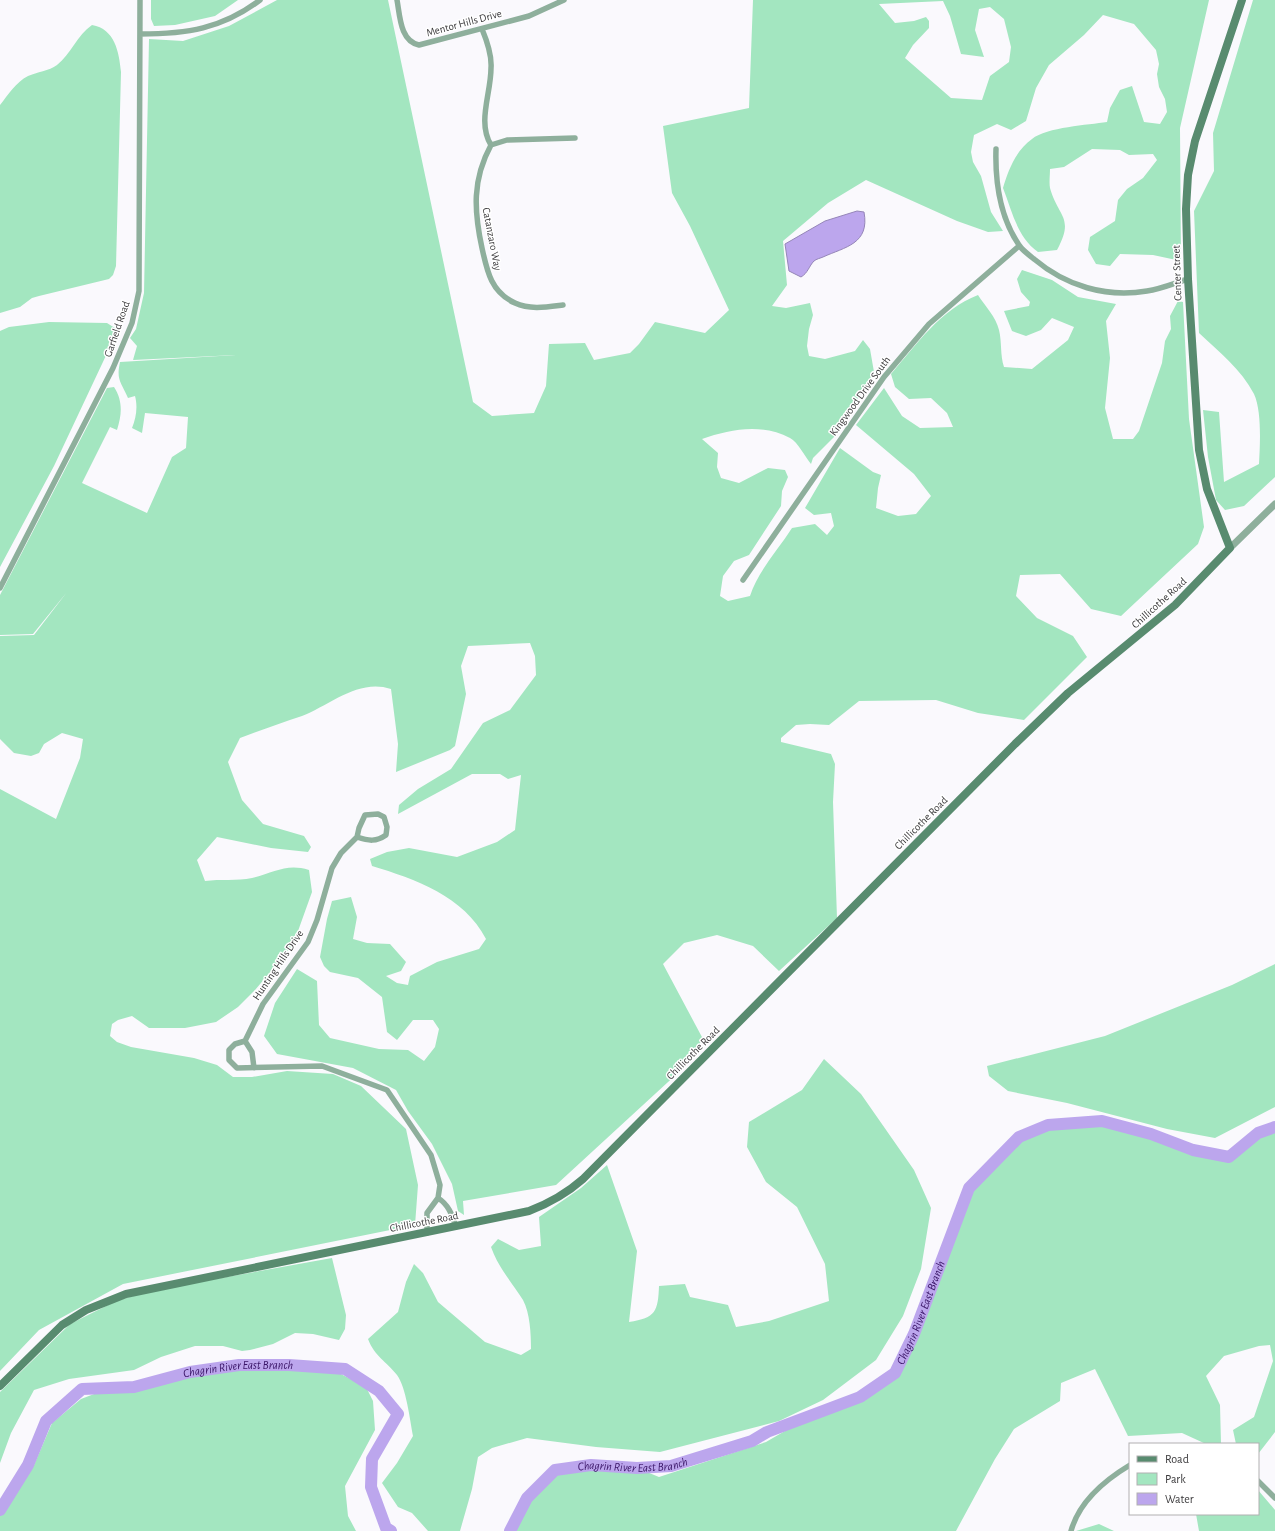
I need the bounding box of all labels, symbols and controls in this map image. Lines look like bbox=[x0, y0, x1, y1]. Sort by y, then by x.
street label: Mentor Hills Drive bbox=[425, 8, 503, 38]
street label: Catanzaro Way bbox=[480, 206, 504, 272]
street label: Center Street bbox=[1171, 244, 1183, 301]
street label: Garfield Road bbox=[102, 299, 132, 358]
street label: Kingwood Drive South bbox=[828, 354, 892, 438]
street label: Chillicothe Road bbox=[1129, 575, 1189, 630]
street label: Chillicothe Road bbox=[892, 794, 950, 852]
street label: Hunting Hills Drive bbox=[251, 928, 305, 1002]
street label: Chillicothe Road bbox=[664, 1024, 722, 1082]
street label: Chillicothe Road bbox=[389, 1210, 460, 1234]
water label: Chagrin River East Branch bbox=[894, 1259, 947, 1366]
water label: Chagrin River East Branch bbox=[182, 1359, 294, 1380]
legend bbox=[1129, 1443, 1259, 1515]
text: Road bbox=[1165, 1453, 1189, 1465]
water label: Chagrin River East Branch bbox=[577, 1455, 689, 1474]
text: Park bbox=[1165, 1473, 1186, 1485]
text: Water bbox=[1165, 1493, 1194, 1505]

